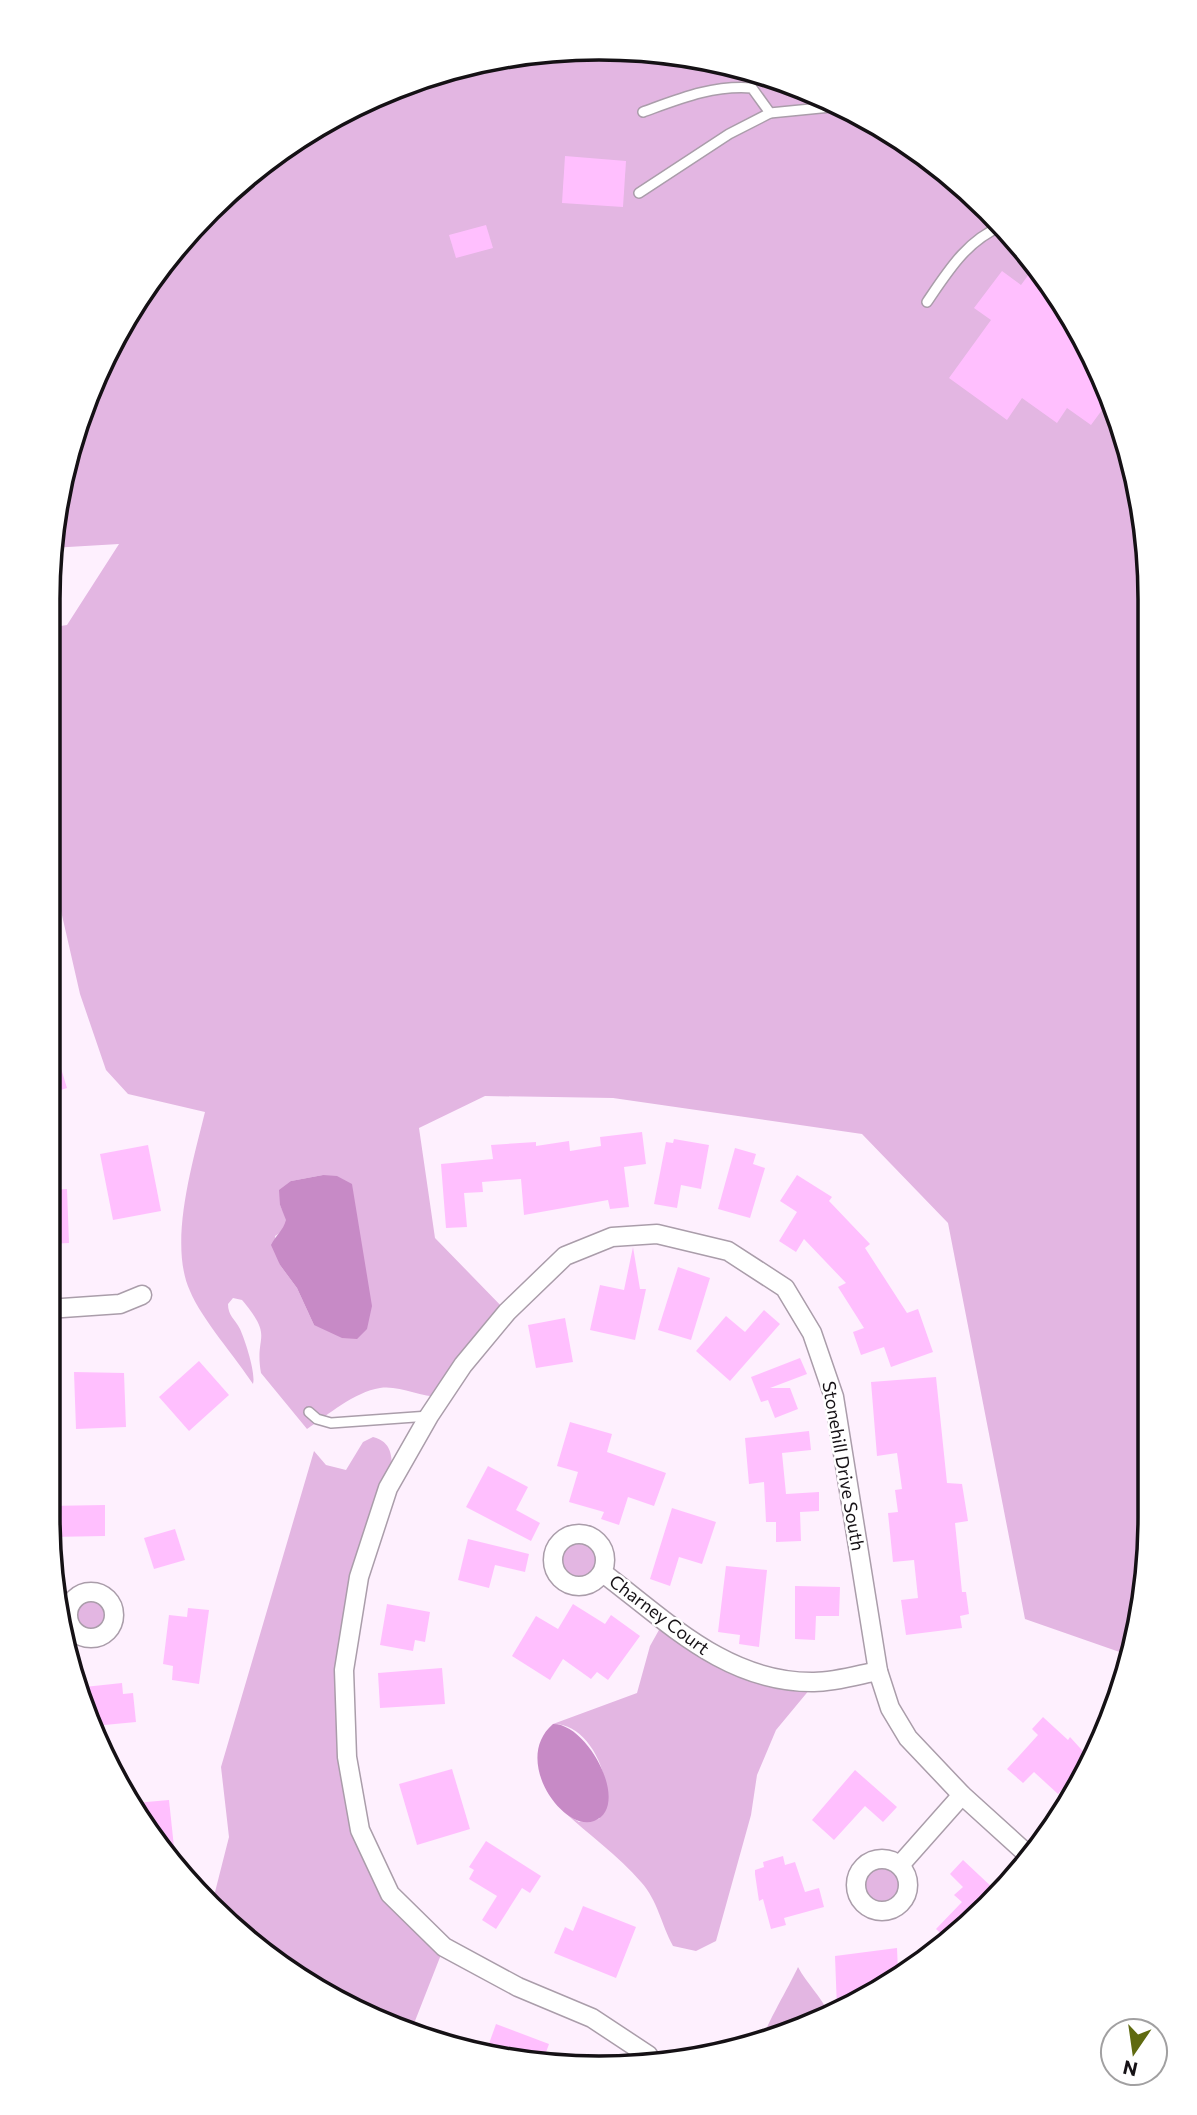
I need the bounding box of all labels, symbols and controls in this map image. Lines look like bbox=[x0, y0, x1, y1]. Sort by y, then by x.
street label: Stonehill Drive South bbox=[818, 1379, 870, 1552]
street label: Charney Court bbox=[605, 1570, 714, 1659]
north arrow bbox=[1099, 2017, 1169, 2087]
text: N bbox=[1121, 2056, 1140, 2082]

